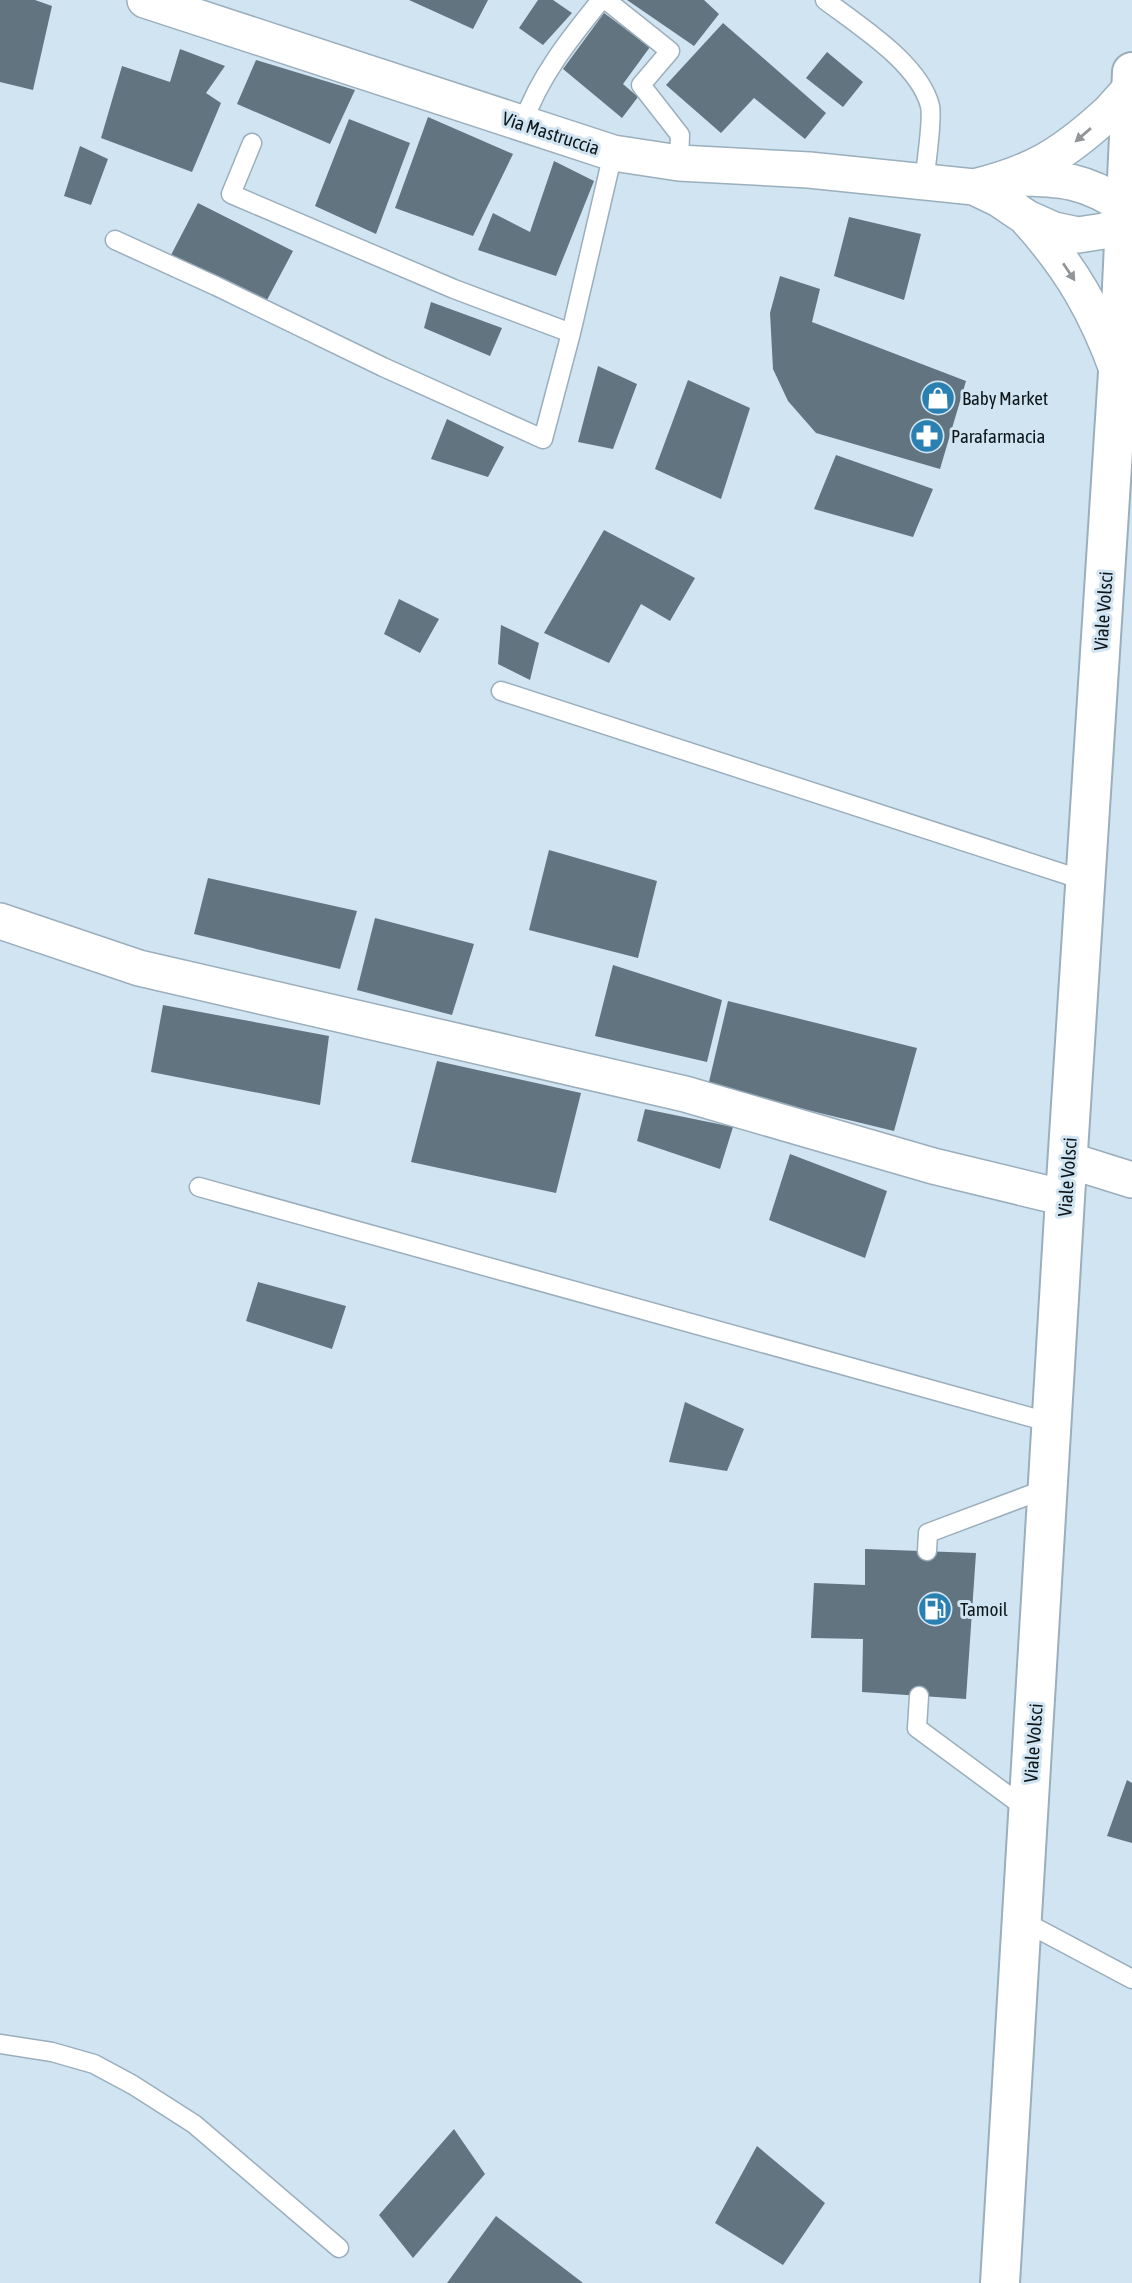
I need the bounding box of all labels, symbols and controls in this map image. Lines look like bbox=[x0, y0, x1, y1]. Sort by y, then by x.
street label: Via Mastruccia bbox=[500, 107, 602, 159]
one-way arrow bbox=[1074, 127, 1091, 142]
one-way arrow bbox=[1063, 262, 1076, 282]
shop icon: Baby Market bbox=[919, 379, 957, 417]
place label: Baby Market bbox=[962, 387, 1048, 409]
pharmacy icon: Parafarmacia bbox=[908, 417, 946, 455]
place label: Parafarmacia bbox=[951, 425, 1045, 447]
street label: Viale Volsci bbox=[1089, 571, 1117, 651]
street label: Viale Volsci bbox=[1053, 1137, 1081, 1217]
fuel station icon: Tamoil bbox=[916, 1590, 954, 1628]
place label: Tamoil bbox=[960, 1598, 1008, 1620]
street label: Viale Volsci bbox=[1019, 1703, 1047, 1783]

